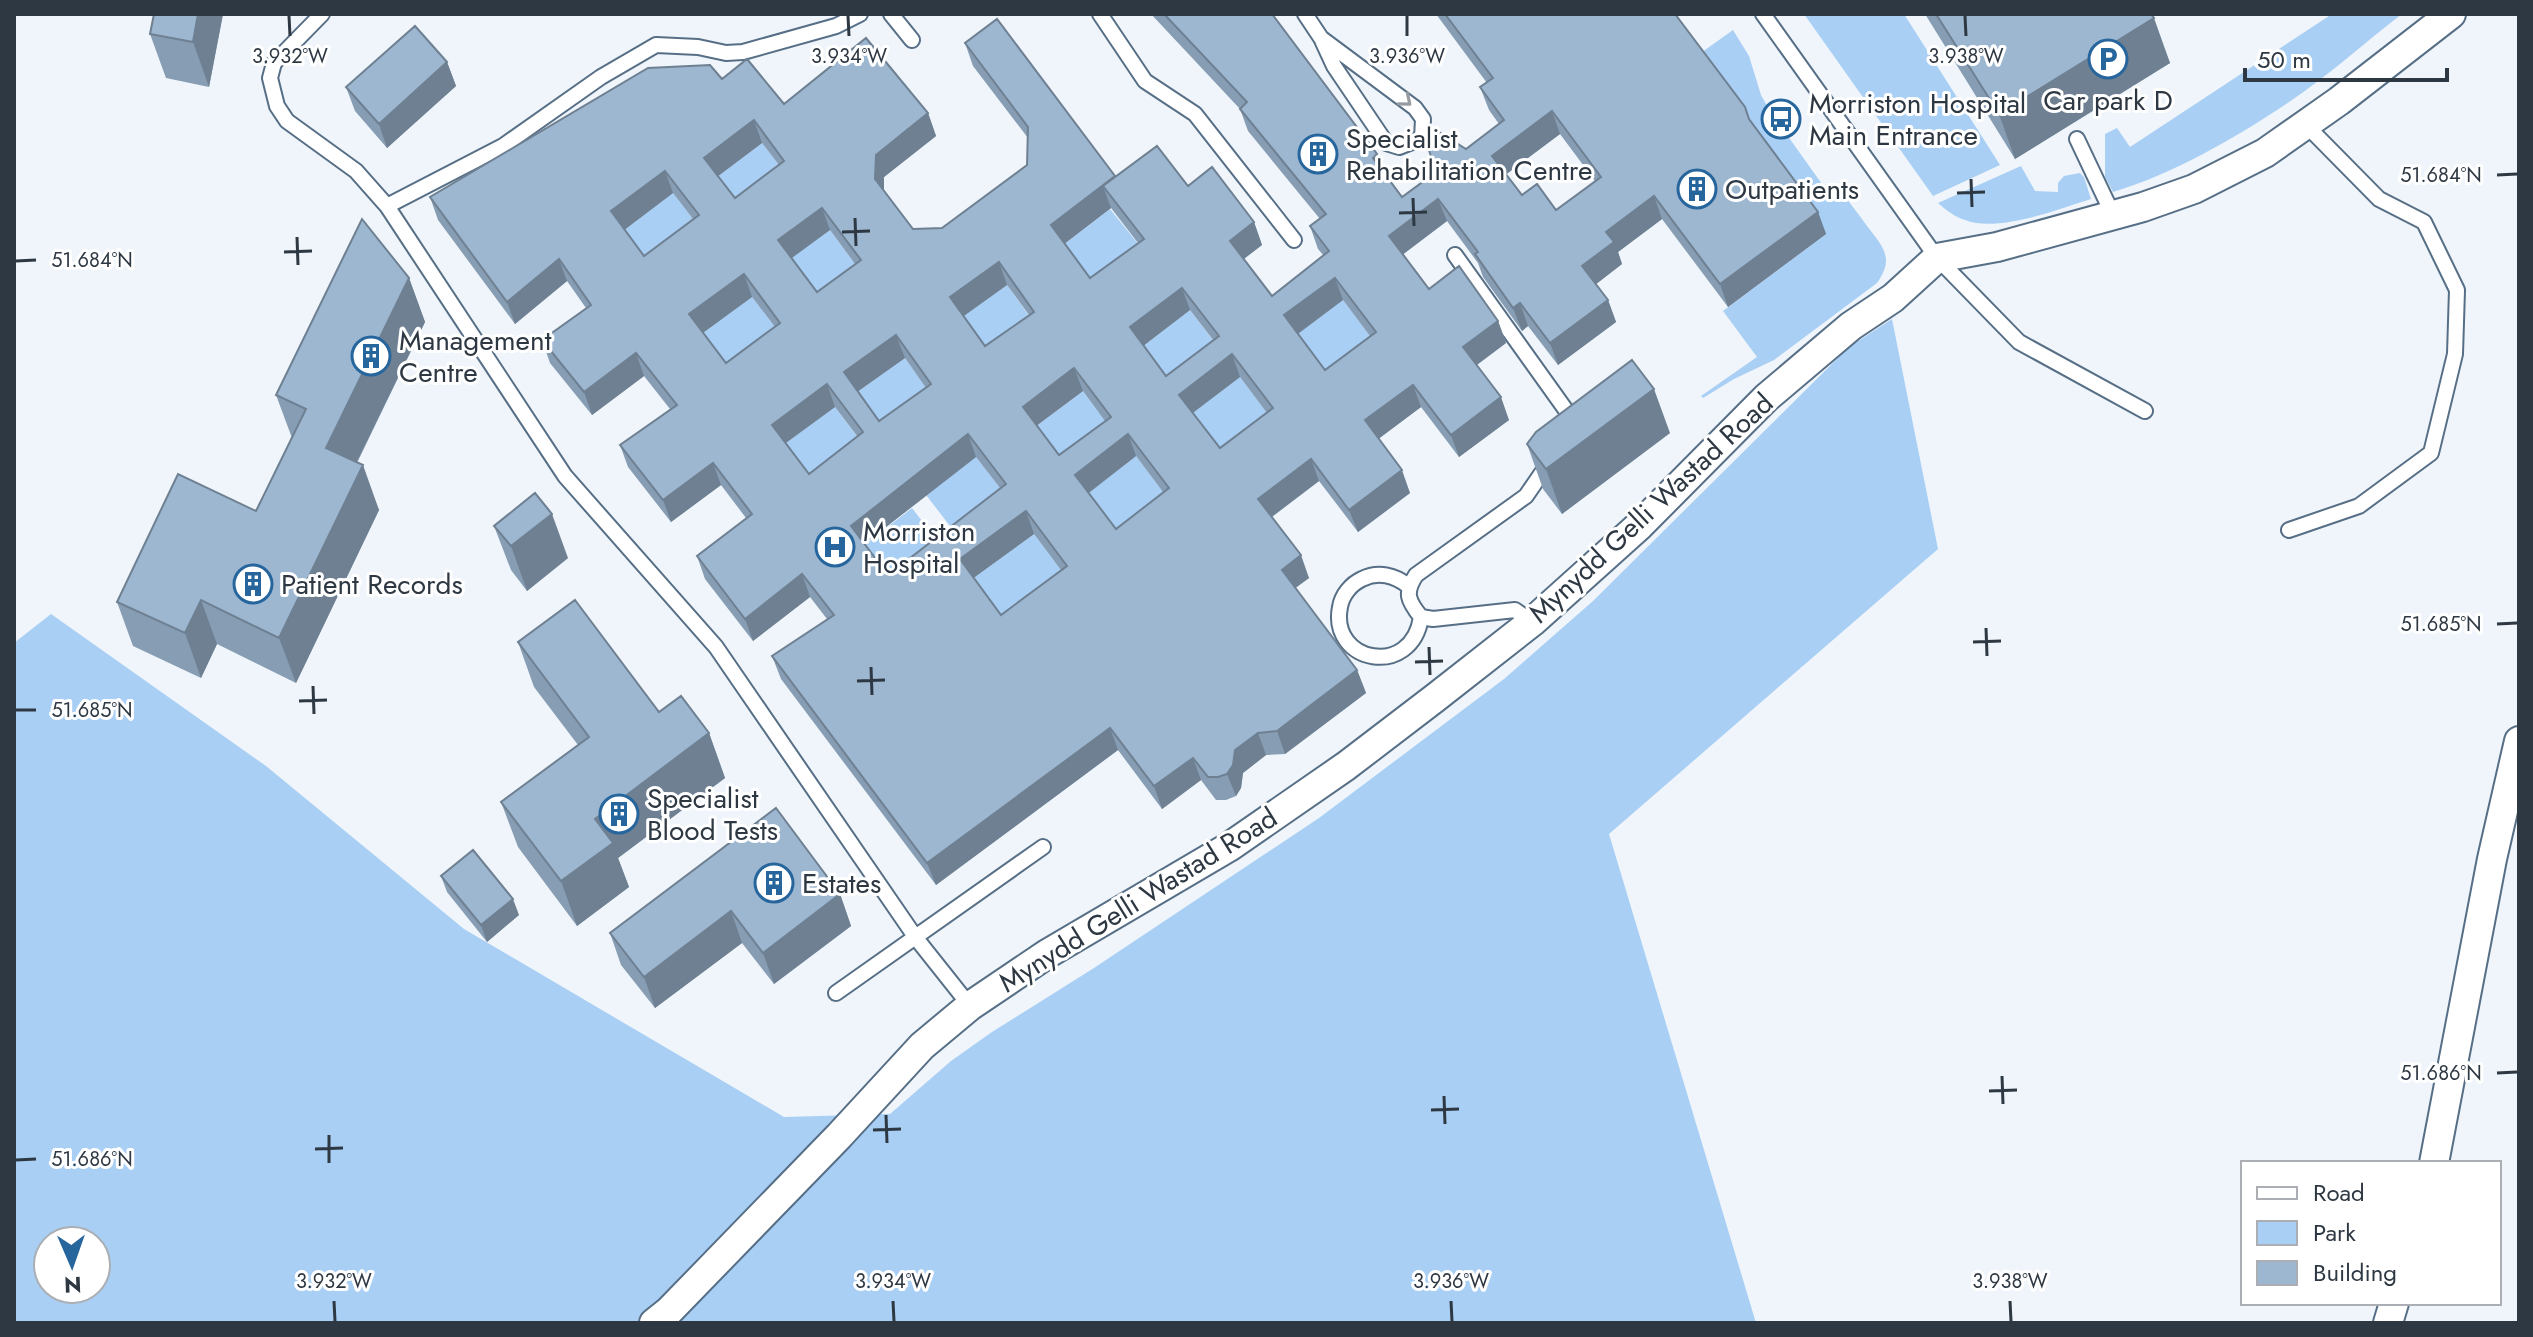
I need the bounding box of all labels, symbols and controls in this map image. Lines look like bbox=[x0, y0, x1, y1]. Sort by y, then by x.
scale bar bbox=[2245, 32, 2447, 82]
parking icon: Car park D bbox=[2087, 38, 2129, 80]
text: 3.932°W bbox=[252, 42, 328, 71]
text: 3.934°W bbox=[811, 42, 887, 71]
text: 3.936°W bbox=[1369, 42, 1445, 71]
text: 3.938°W bbox=[1928, 42, 2004, 71]
text: 50 m bbox=[2257, 42, 2311, 77]
place label: Car park D bbox=[2043, 80, 2173, 121]
place label: Morriston Hospital Main Entrance bbox=[1809, 83, 2026, 156]
one-way arrow bbox=[1396, 91, 1411, 106]
bus stop icon: Morriston Hospital Main Entrance bbox=[1760, 98, 1802, 140]
place label: Specialist Rehabilitation Centre bbox=[1346, 118, 1592, 191]
building icon: Specialist Rehabilitation Centre bbox=[1297, 133, 1339, 175]
text: 51.684°N bbox=[2400, 161, 2482, 190]
building icon: Outpatients bbox=[1676, 168, 1718, 210]
place label: Outpatients bbox=[1725, 169, 1859, 210]
text: 51.684°N bbox=[51, 246, 133, 275]
place label: Management Centre bbox=[399, 320, 552, 393]
building icon: Management Centre bbox=[350, 335, 392, 377]
street label: Mynydd Gelli Wastad Road bbox=[1519, 383, 1783, 633]
place label: Morriston Hospital bbox=[863, 511, 975, 584]
hospital icon: Morriston Hospital bbox=[814, 526, 856, 568]
building icon: Patient Records bbox=[232, 563, 274, 605]
place label: Patient Records bbox=[281, 564, 463, 605]
text: 51.685°N bbox=[2400, 610, 2482, 639]
text: 51.685°N bbox=[51, 696, 133, 725]
place label: Specialist Blood Tests bbox=[647, 778, 778, 851]
building icon: Specialist Blood Tests bbox=[598, 793, 640, 835]
street label: Mynydd Gelli Wastad Road bbox=[991, 797, 1285, 1003]
building icon: Estates bbox=[753, 862, 795, 904]
place label: Estates bbox=[802, 863, 881, 904]
text: 51.686°N bbox=[2400, 1059, 2482, 1088]
text: 51.686°N bbox=[51, 1145, 133, 1174]
legend bbox=[2241, 1161, 2501, 1305]
text: Road bbox=[2313, 1175, 2365, 1210]
text: Park bbox=[2313, 1215, 2356, 1250]
north arrow bbox=[32, 1225, 112, 1305]
text: Building bbox=[2313, 1255, 2397, 1290]
text: 3.932°W bbox=[296, 1267, 372, 1296]
text: 3.934°W bbox=[855, 1267, 931, 1296]
text: 3.936°W bbox=[1413, 1267, 1489, 1296]
text: 3.938°W bbox=[1972, 1267, 2048, 1296]
text: N bbox=[63, 1269, 82, 1301]

